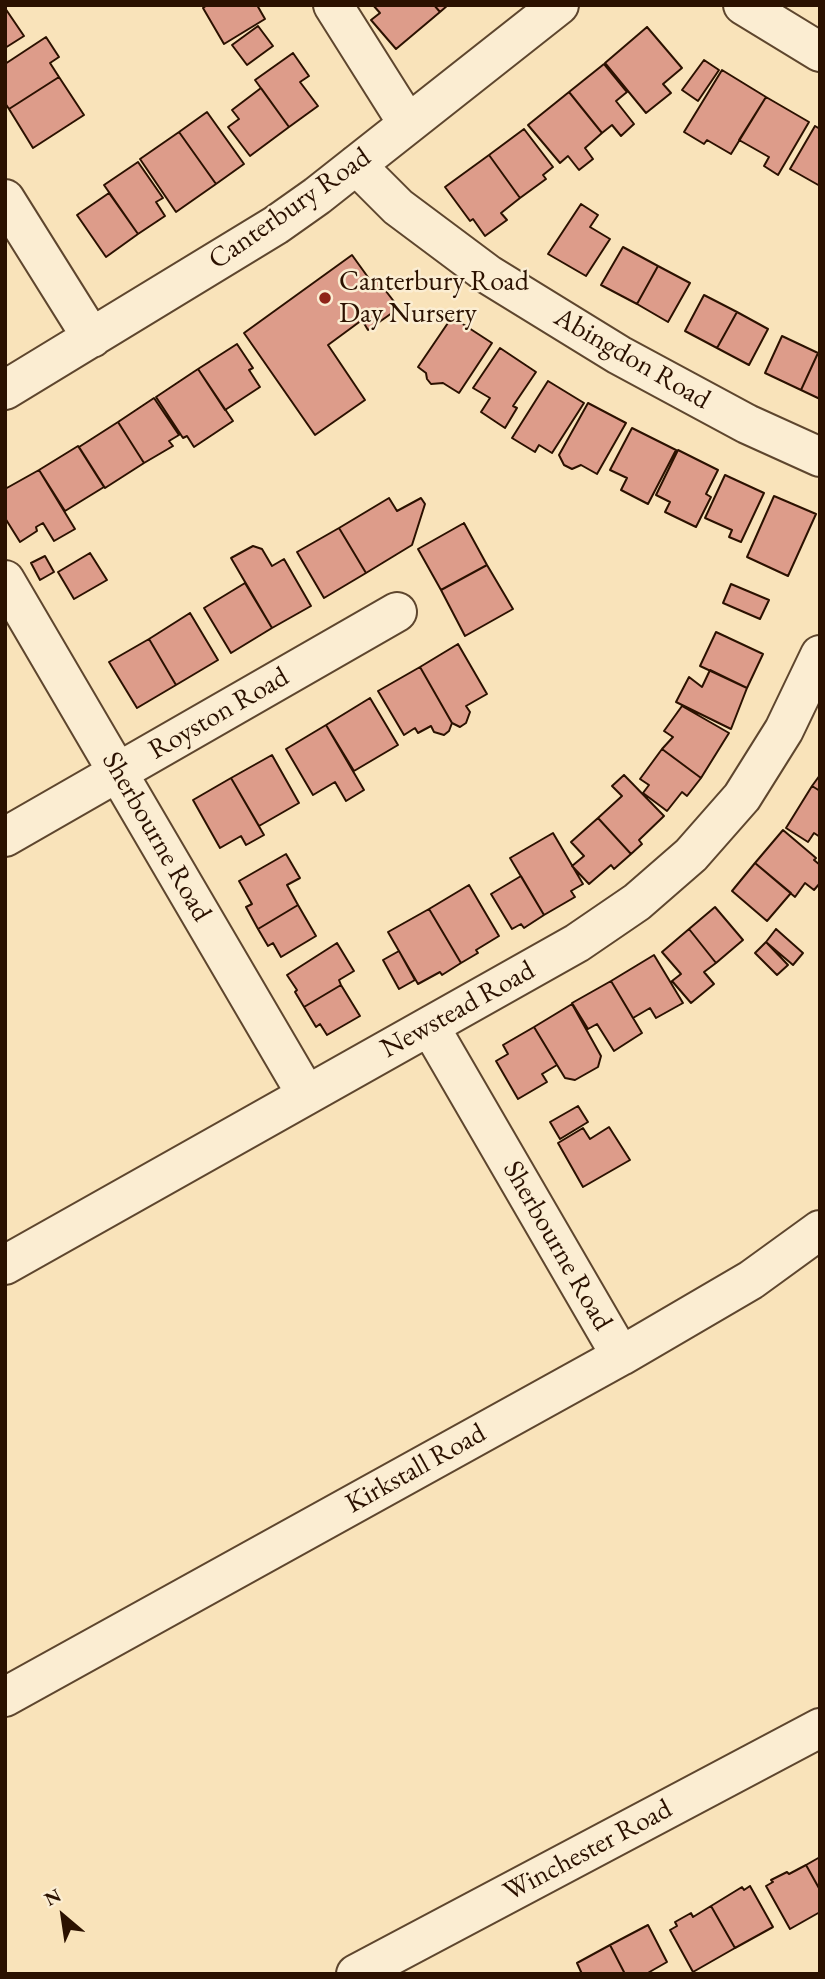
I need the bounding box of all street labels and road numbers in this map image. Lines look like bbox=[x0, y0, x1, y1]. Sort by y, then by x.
street label: Canterbury Road bbox=[203, 141, 377, 277]
street label: Abingdon Road bbox=[548, 301, 716, 417]
street label: Royston Road bbox=[143, 660, 295, 768]
street label: Sherbourne Road bbox=[94, 746, 218, 928]
street label: Newstead Road bbox=[375, 954, 541, 1066]
street label: Sherbourne Road bbox=[495, 1155, 619, 1337]
street label: Kirkstall Road bbox=[340, 1417, 492, 1521]
street label: Winchester Road bbox=[498, 1793, 678, 1909]

